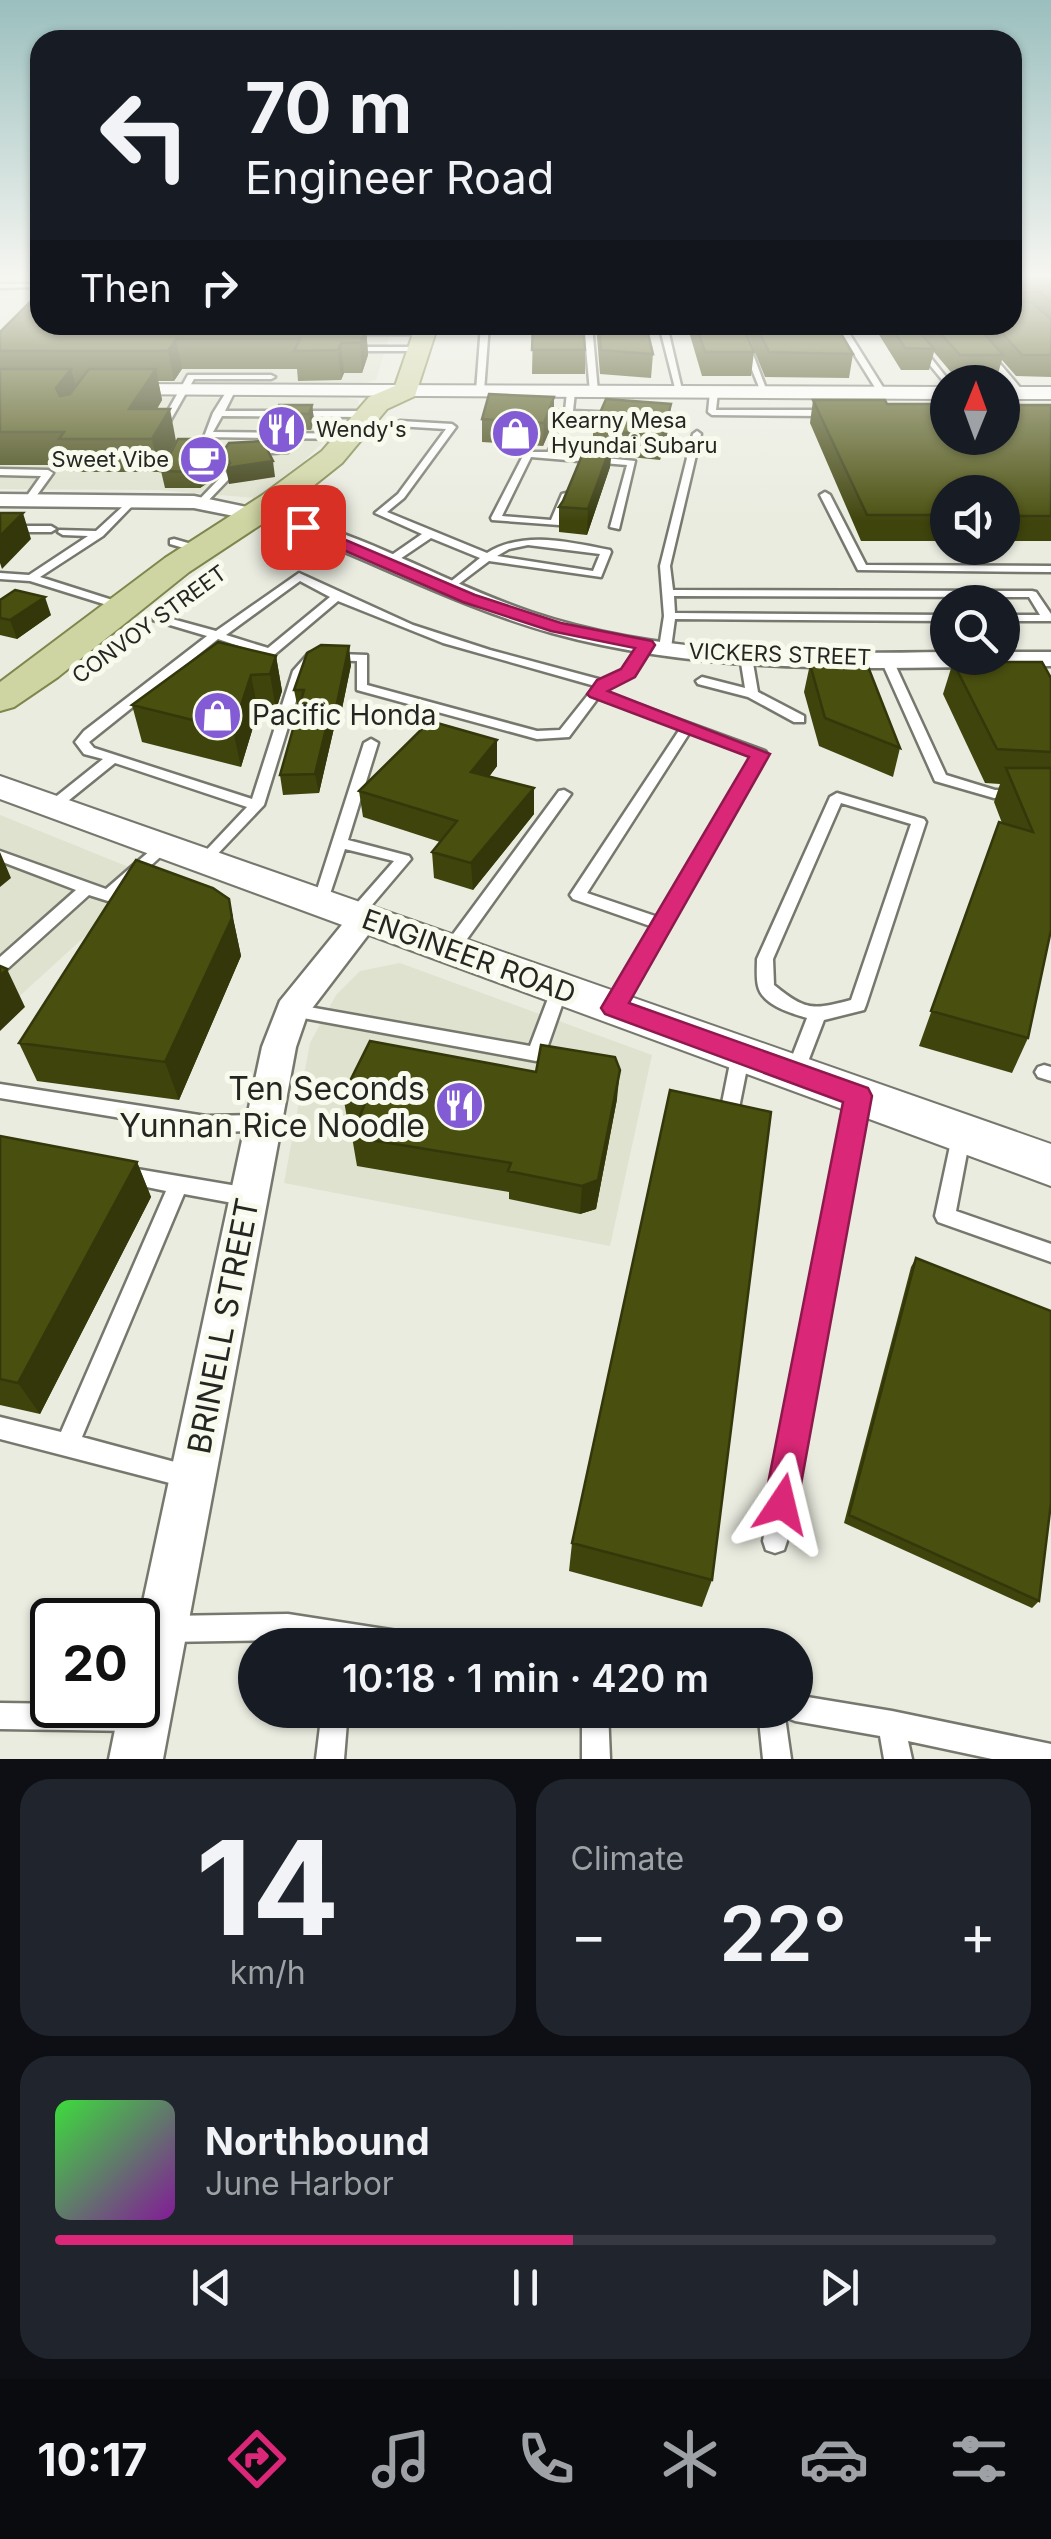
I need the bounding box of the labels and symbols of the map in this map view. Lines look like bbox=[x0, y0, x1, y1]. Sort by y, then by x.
north arrow bbox=[930, 365, 1020, 455]
restaurant icon: Wendy's bbox=[255, 403, 307, 455]
shop icon: Kearny Mesa Hyundai Subaru bbox=[490, 407, 542, 459]
place label: Kearny Mesa Hyundai Subaru bbox=[551, 407, 718, 458]
place label: Wendy's bbox=[316, 416, 407, 442]
cafe icon: Sweet Vibe bbox=[178, 433, 230, 485]
place label: Sweet Vibe bbox=[51, 446, 169, 472]
pin bbox=[261, 485, 346, 570]
street label: CONVOY STREET bbox=[67, 559, 231, 689]
street label: VICKERS STREET bbox=[688, 638, 872, 670]
shop icon: Pacific Honda bbox=[191, 689, 243, 741]
place label: Pacific Honda bbox=[252, 698, 436, 732]
street label: ENGINEER ROAD bbox=[357, 902, 581, 1010]
place label: Ten Seconds Yunnan Rice Noodle bbox=[119, 1069, 425, 1145]
restaurant icon: Ten Seconds Yunnan Rice Noodle bbox=[434, 1080, 486, 1132]
street label: BRINELL STREET bbox=[179, 1195, 267, 1457]
position arrow bbox=[730, 1452, 834, 1556]
speed limit sign: 20 bbox=[30, 1598, 160, 1728]

